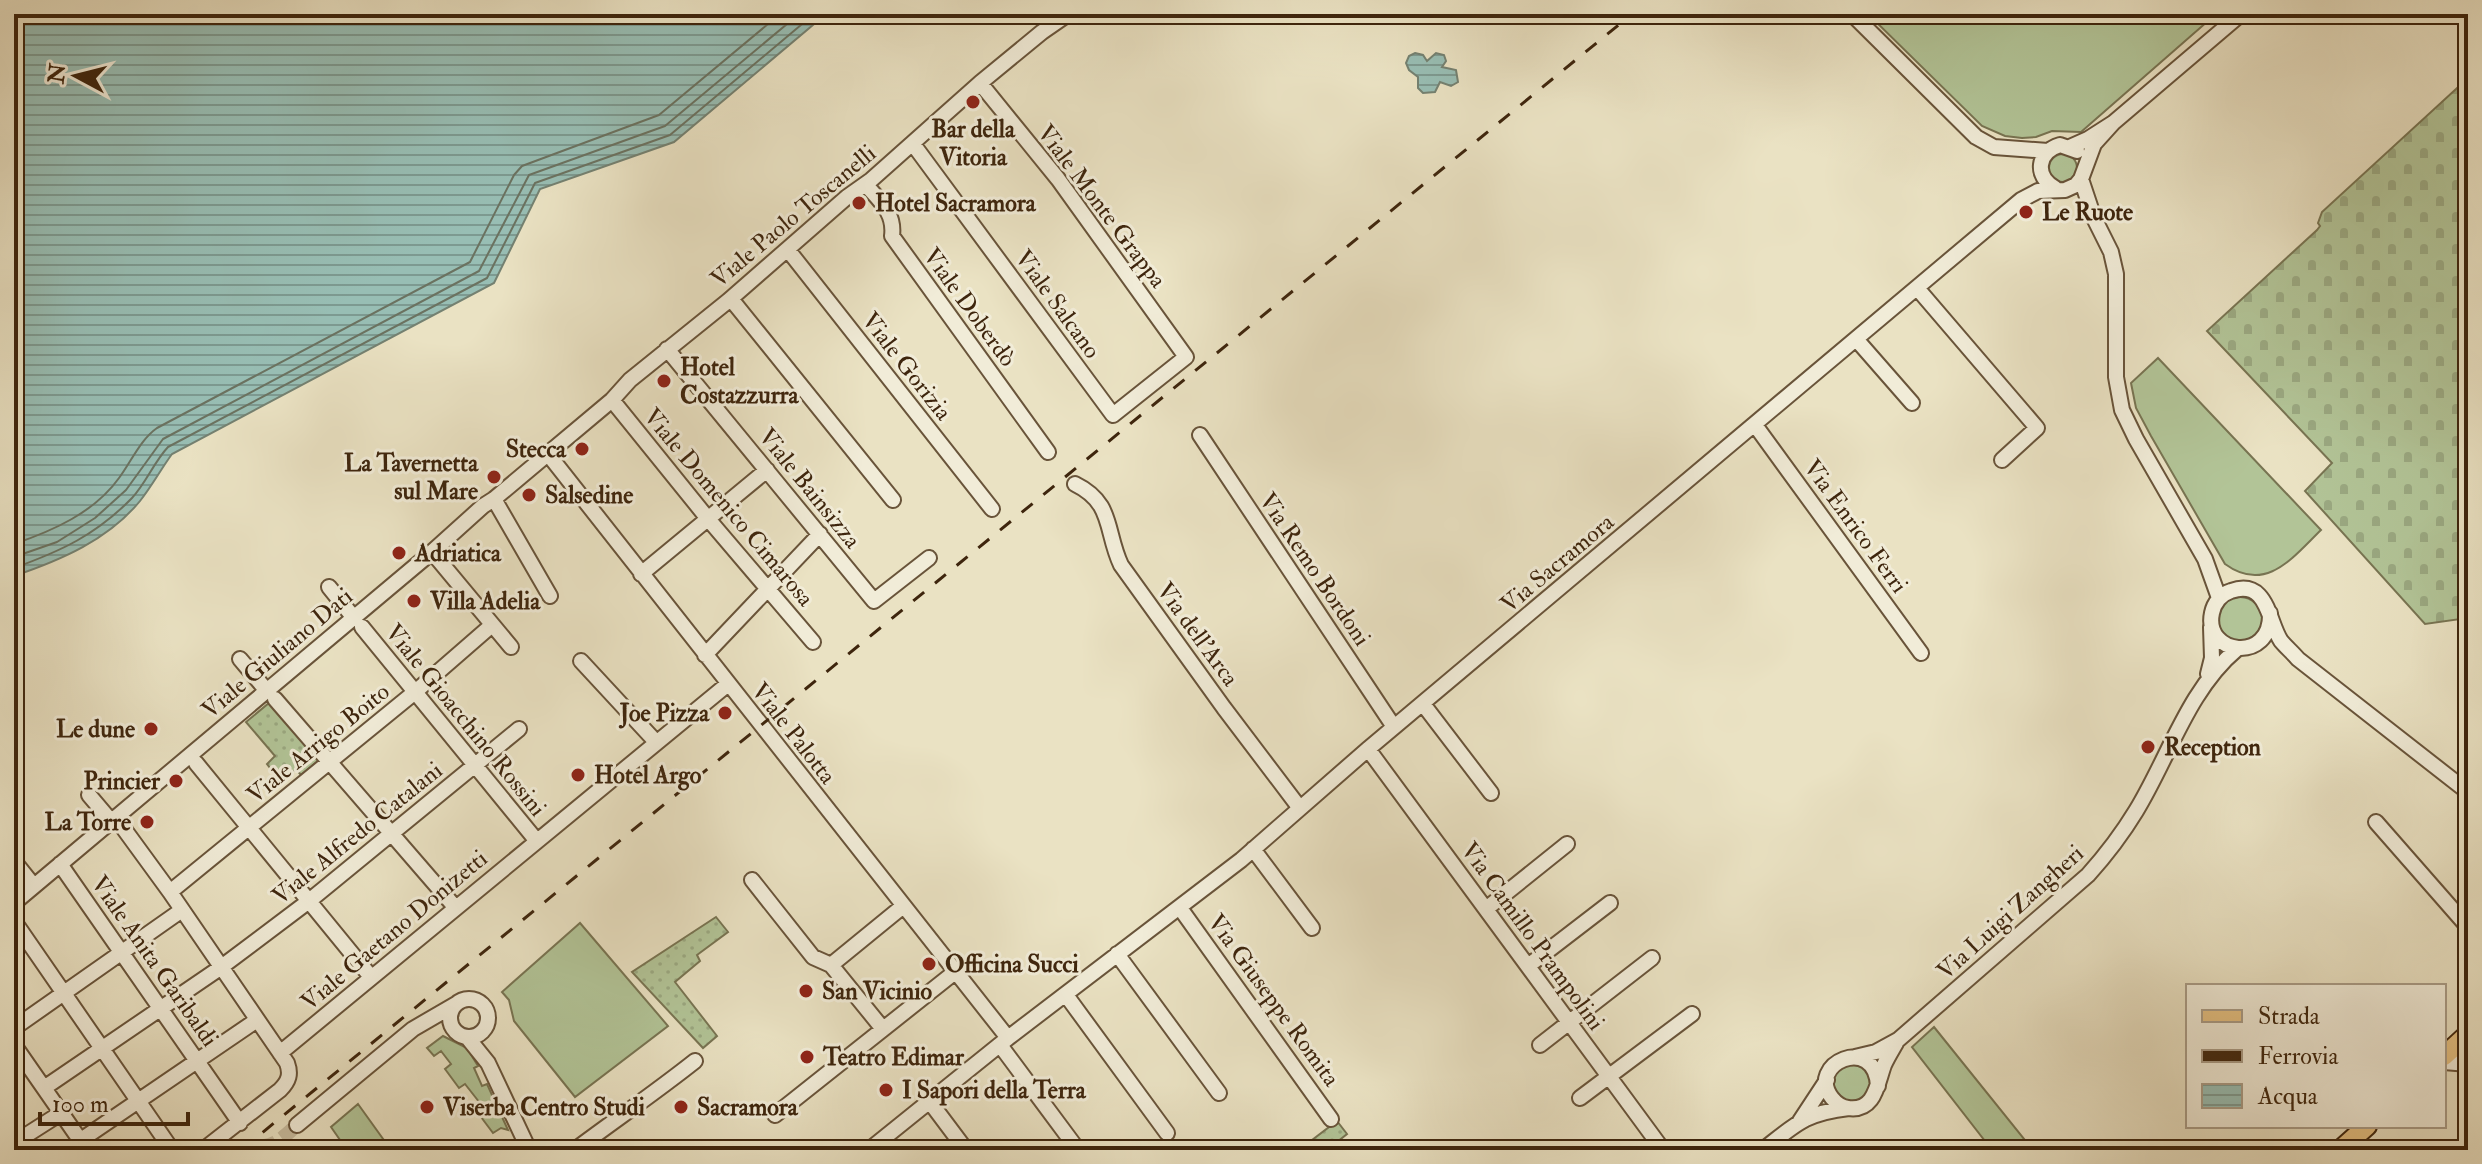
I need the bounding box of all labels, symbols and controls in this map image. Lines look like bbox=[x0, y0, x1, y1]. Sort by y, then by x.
north arrow bbox=[36, 36, 116, 116]
text: N bbox=[42, 62, 72, 86]
marker: Bar della Vitoria bbox=[964, 93, 982, 111]
place label: Bar della Vitoria bbox=[931, 114, 1016, 173]
street label: Viale Monte Grappa bbox=[1030, 118, 1174, 295]
street label: Viale Paolo Toscanelli bbox=[704, 138, 883, 295]
place label: Hotel Sacramora bbox=[875, 188, 1037, 219]
marker: Hotel Sacramora bbox=[850, 194, 868, 212]
place label: Le Ruote bbox=[2042, 197, 2133, 228]
marker: Le Ruote bbox=[2017, 203, 2035, 221]
street label: Viale Doberdò bbox=[916, 242, 1023, 373]
street label: Viale Salcano bbox=[1008, 244, 1107, 365]
street label: Viale Gorizia bbox=[855, 306, 959, 428]
place label: Hotel Costazzurra bbox=[680, 352, 800, 411]
marker: Hotel Costazzurra bbox=[655, 372, 673, 390]
street label: Viale Domenico Cimarosa bbox=[637, 402, 821, 614]
street label: Viale Bainsizza bbox=[752, 422, 868, 556]
place label: Stecca bbox=[506, 434, 567, 465]
marker: Stecca bbox=[573, 440, 591, 458]
place label: La Tavernetta sul Mare bbox=[344, 448, 479, 507]
street label: Via Enrico Ferri bbox=[1797, 453, 1915, 599]
marker: La Tavernetta sul Mare bbox=[485, 468, 503, 486]
place label: Salsedine bbox=[545, 480, 633, 511]
marker: Salsedine bbox=[520, 486, 538, 504]
street label: Via Remo Bordoni bbox=[1252, 487, 1377, 652]
street label: Via Sacramora bbox=[1494, 506, 1621, 620]
place label: Adriatica bbox=[414, 538, 502, 569]
marker: Adriatica bbox=[390, 544, 408, 562]
street label: Via dell'Arca bbox=[1149, 576, 1246, 693]
street label: Viale Giuliano Dati bbox=[195, 581, 359, 726]
place label: Villa Adelia bbox=[429, 586, 541, 617]
marker: Villa Adelia bbox=[405, 592, 423, 610]
street label: Viale Gioacchino Rossini bbox=[378, 618, 553, 823]
street label: Viale Arrigo Boito bbox=[241, 676, 396, 810]
street label: Viale Palotta bbox=[744, 676, 844, 791]
place label: Joe Pizza bbox=[619, 698, 710, 729]
marker: Joe Pizza bbox=[716, 704, 734, 722]
place label: Le dune bbox=[56, 714, 135, 745]
marker: Le dune bbox=[142, 720, 160, 738]
place label: Reception bbox=[2164, 732, 2261, 763]
marker: Reception bbox=[2139, 738, 2157, 756]
street label: Viale Alfredo Catalani bbox=[266, 755, 449, 912]
place label: Hotel Argo bbox=[594, 760, 702, 791]
place label: Princier bbox=[84, 766, 161, 797]
marker: Hotel Argo bbox=[569, 766, 587, 784]
marker: Princier bbox=[167, 772, 185, 790]
place label: La Torre bbox=[45, 807, 131, 838]
marker: La Torre bbox=[138, 813, 156, 831]
street label: Via Camillo Prampolini bbox=[1454, 836, 1611, 1037]
street label: Via Luigi Zangheri bbox=[1930, 838, 2090, 987]
street label: Viale Gaetano Donizetti bbox=[295, 843, 494, 1018]
street label: Viale Anita Garibaldi bbox=[84, 870, 225, 1053]
street label: Via Giuseppe Romita bbox=[1201, 908, 1347, 1094]
place label: Officina Succi bbox=[945, 949, 1079, 980]
marker: Officina Succi bbox=[920, 955, 938, 973]
place label: San Vicinio bbox=[822, 976, 932, 1007]
marker: San Vicinio bbox=[797, 982, 815, 1000]
legend bbox=[2186, 984, 2446, 1128]
text: Strada bbox=[2258, 1001, 2321, 1032]
text: Ferrovia bbox=[2258, 1041, 2339, 1072]
place label: Teatro Edimar bbox=[822, 1042, 965, 1073]
marker: Teatro Edimar bbox=[798, 1048, 816, 1066]
place label: I Sapori della Terra bbox=[902, 1075, 1087, 1106]
scale bar bbox=[40, 1076, 188, 1126]
marker: I Sapori della Terra bbox=[877, 1081, 895, 1099]
text: Acqua bbox=[2257, 1081, 2319, 1112]
text: 100 m bbox=[52, 1089, 109, 1120]
place label: Viserba Centro Studi bbox=[442, 1092, 646, 1123]
place label: Sacramora bbox=[697, 1092, 799, 1123]
marker: Viserba Centro Studi bbox=[418, 1098, 436, 1116]
marker: Sacramora bbox=[672, 1098, 690, 1116]

